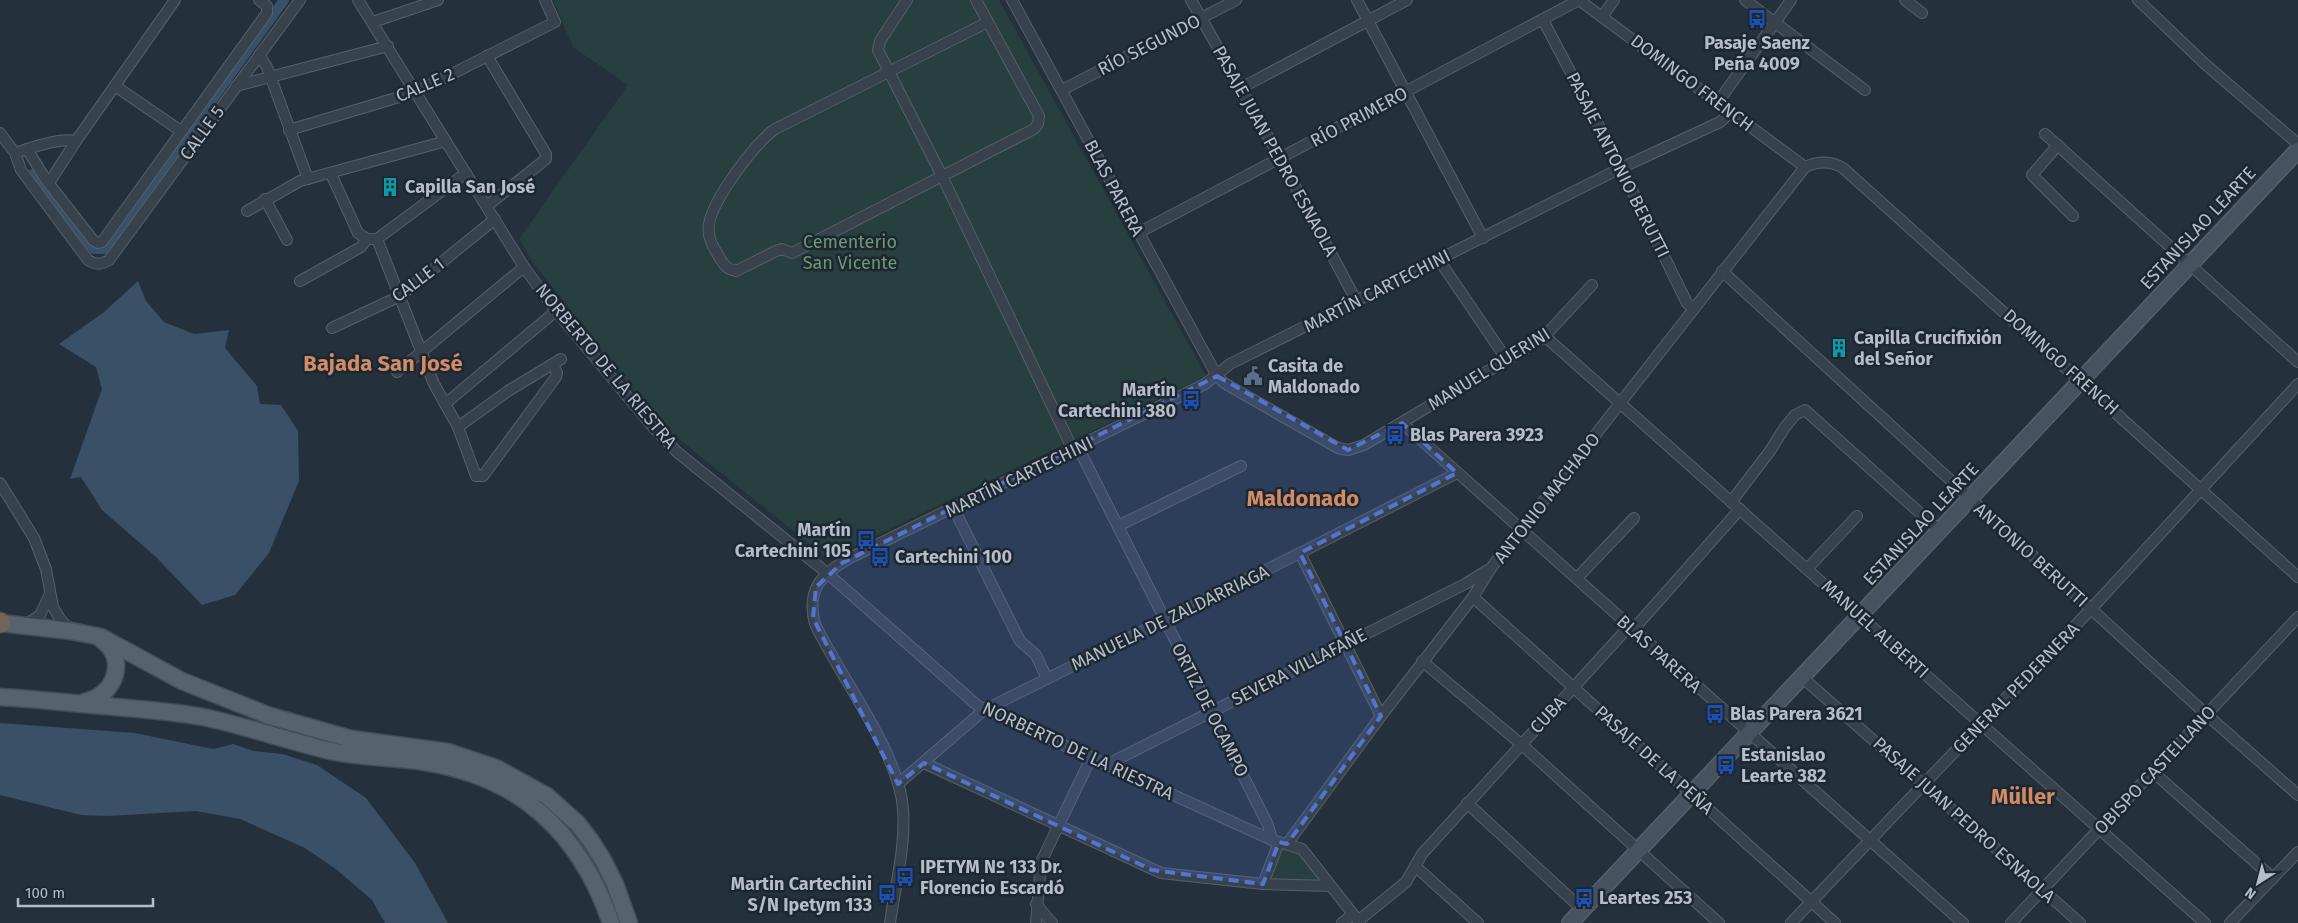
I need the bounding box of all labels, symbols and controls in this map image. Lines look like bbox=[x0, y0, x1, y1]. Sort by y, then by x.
bus stop icon: Pasaje Saenz Peña 4009 bbox=[1746, 8, 1768, 30]
street label: RÍO SEGUNDO bbox=[1094, 9, 1204, 80]
street label: DOMINGO FRENCH bbox=[1626, 30, 1758, 136]
place label: Pasaje Saenz Peña 4009 bbox=[1704, 32, 1810, 75]
street label: PASAJE JUAN PEDRO ESNAOLA bbox=[1208, 42, 1342, 261]
street label: CALLE 2 bbox=[392, 63, 458, 107]
street label: PASAJE ANTONIO BERUTTI bbox=[1562, 69, 1674, 261]
street label: RÍO PRIMERO bbox=[1306, 81, 1411, 152]
street label: CALLE 5 bbox=[175, 102, 229, 164]
street label: BLAS PARERA bbox=[1079, 136, 1149, 241]
street label: ESTANISLAO LEARTE bbox=[2135, 162, 2261, 294]
building icon: Capilla San José bbox=[379, 176, 401, 198]
place label: Capilla San José bbox=[405, 176, 535, 198]
park label: Cementerio San Vicente bbox=[803, 231, 897, 274]
street label: MARTÍN CARTECHINI bbox=[1300, 244, 1454, 337]
street label: CALLE 1 bbox=[387, 253, 449, 307]
street label: NORBERTO DE LA RIESTRA bbox=[531, 279, 682, 453]
street label: DOMINGO FRENCH bbox=[1999, 304, 2123, 420]
street label: MANUEL QUERINI bbox=[1424, 323, 1554, 415]
place label: Capilla Crucifixión del Señor bbox=[1854, 327, 2002, 370]
building icon: Capilla Crucifixión del Señor bbox=[1828, 337, 1850, 359]
district label: Bajada San José bbox=[303, 350, 463, 377]
place label: Casita de Maldonado bbox=[1268, 355, 1360, 398]
public building icon: Casita de Maldonado bbox=[1242, 365, 1264, 387]
place label: Martín Cartechini 380 bbox=[1058, 379, 1176, 422]
bus stop icon: Martín Cartechini 380 bbox=[1180, 389, 1202, 411]
bus stop icon: Blas Parera 3923 bbox=[1384, 424, 1406, 446]
place label: Blas Parera 3923 bbox=[1410, 424, 1544, 446]
street label: ANTONIO MACHADO bbox=[1489, 428, 1605, 568]
street label: MARTÍN CARTECHINI bbox=[941, 431, 1096, 522]
street label: ESTANISLAO LEARTE bbox=[1858, 458, 1984, 590]
district label: Maldonado bbox=[1247, 485, 1359, 512]
street label: ANTONIO BERUTTI bbox=[1969, 498, 2093, 612]
place label: Martín Cartechini 105 bbox=[735, 519, 851, 562]
bus stop icon: Martín Cartechini 105 bbox=[855, 529, 877, 551]
bus stop icon: Cartechini 100 bbox=[869, 546, 891, 568]
place label: Cartechini 100 bbox=[895, 546, 1012, 568]
street label: MANUELA DE ZALDARRIAGA bbox=[1067, 560, 1273, 676]
street label: MANUEL ALBERTI bbox=[1817, 575, 1933, 683]
street label: BLAS PARERA bbox=[1612, 610, 1706, 698]
street label: GENERAL PEDERNERA bbox=[1948, 618, 2085, 758]
street label: SEVERA VILLAFAÑE bbox=[1227, 623, 1370, 711]
street label: ORTIZ DE OCAMPO bbox=[1167, 639, 1253, 781]
street label: CUBA bbox=[1525, 691, 1571, 738]
street label: NORBERTO DE LA RIESTRA bbox=[979, 697, 1178, 805]
street label: PASAJE DE LA PEÑA bbox=[1590, 700, 1719, 820]
street label: OBISPO CASTELLANO bbox=[2090, 701, 2220, 839]
bus stop icon: Blas Parera 3621 bbox=[1704, 703, 1726, 725]
place label: Blas Parera 3621 bbox=[1730, 703, 1863, 725]
street label: PASAJE JUAN PEDRO ESNAOLA bbox=[1868, 732, 2060, 908]
place label: Estanislao Learte 382 bbox=[1741, 744, 1826, 787]
bus stop icon: Estanislao Learte 382 bbox=[1715, 754, 1737, 776]
district label: Müller bbox=[1991, 783, 2055, 810]
place label: IPETYM Nº 133 Dr. Florencio Escardó bbox=[920, 856, 1064, 899]
north arrow bbox=[2233, 858, 2283, 908]
bus stop icon: IPETYM Nº 133 Dr. Florencio Escardó bbox=[894, 866, 916, 888]
place label: Martin Cartechini S/N Ipetym 133 bbox=[731, 873, 872, 916]
scale bar bbox=[18, 876, 152, 908]
bus stop icon: Martin Cartechini S/N Ipetym 133 bbox=[876, 883, 898, 905]
text: 100 m bbox=[25, 884, 65, 902]
text: N bbox=[2242, 884, 2259, 903]
bus stop icon: Leartes 253 bbox=[1573, 887, 1595, 909]
place label: Leartes 253 bbox=[1599, 887, 1692, 909]

